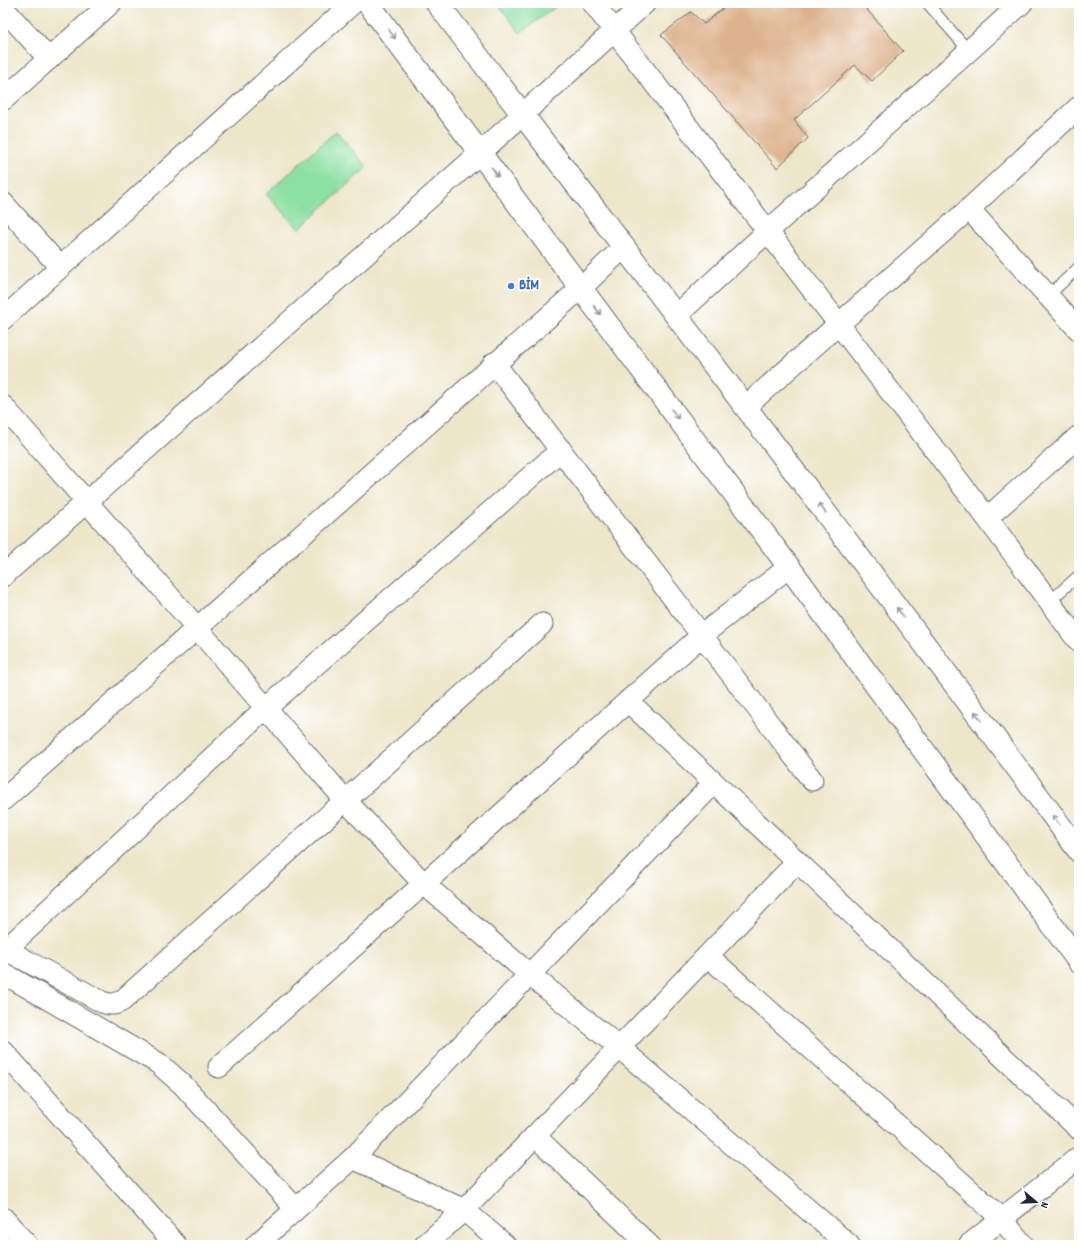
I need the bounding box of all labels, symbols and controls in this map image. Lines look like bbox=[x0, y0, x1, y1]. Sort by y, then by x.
one-way arrow bbox=[388, 29, 396, 40]
one-way arrow bbox=[491, 166, 499, 177]
place label: BİM bbox=[519, 275, 539, 297]
marker: BİM bbox=[506, 281, 516, 291]
one-way arrow bbox=[593, 304, 602, 315]
one-way arrow bbox=[671, 409, 679, 420]
one-way arrow bbox=[817, 503, 826, 514]
one-way arrow bbox=[896, 606, 904, 617]
one-way arrow bbox=[974, 710, 982, 721]
one-way arrow bbox=[1052, 815, 1060, 826]
north arrow bbox=[1016, 1182, 1056, 1222]
text: N bbox=[1035, 1199, 1052, 1210]

